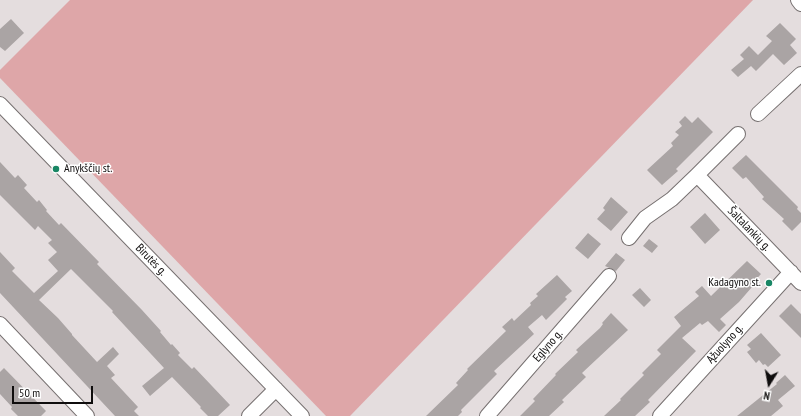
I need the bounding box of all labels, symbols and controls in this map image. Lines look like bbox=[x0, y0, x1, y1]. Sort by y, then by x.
place label: Anykščių st. bbox=[64, 162, 112, 176]
marker: Anykščių st. bbox=[51, 164, 61, 174]
street label: Šaltalankių g. bbox=[724, 204, 774, 254]
street label: Birutės g. bbox=[132, 241, 170, 279]
place label: Kadagyno st. bbox=[708, 276, 761, 290]
marker: Kadagyno st. bbox=[764, 278, 774, 288]
street label: Ąžuolyno g. bbox=[704, 321, 746, 367]
street label: Eglyno g. bbox=[530, 327, 566, 365]
north arrow bbox=[749, 364, 789, 404]
scale bar bbox=[14, 378, 95, 404]
text: 50 m bbox=[19, 385, 40, 400]
text: N bbox=[762, 388, 771, 403]

